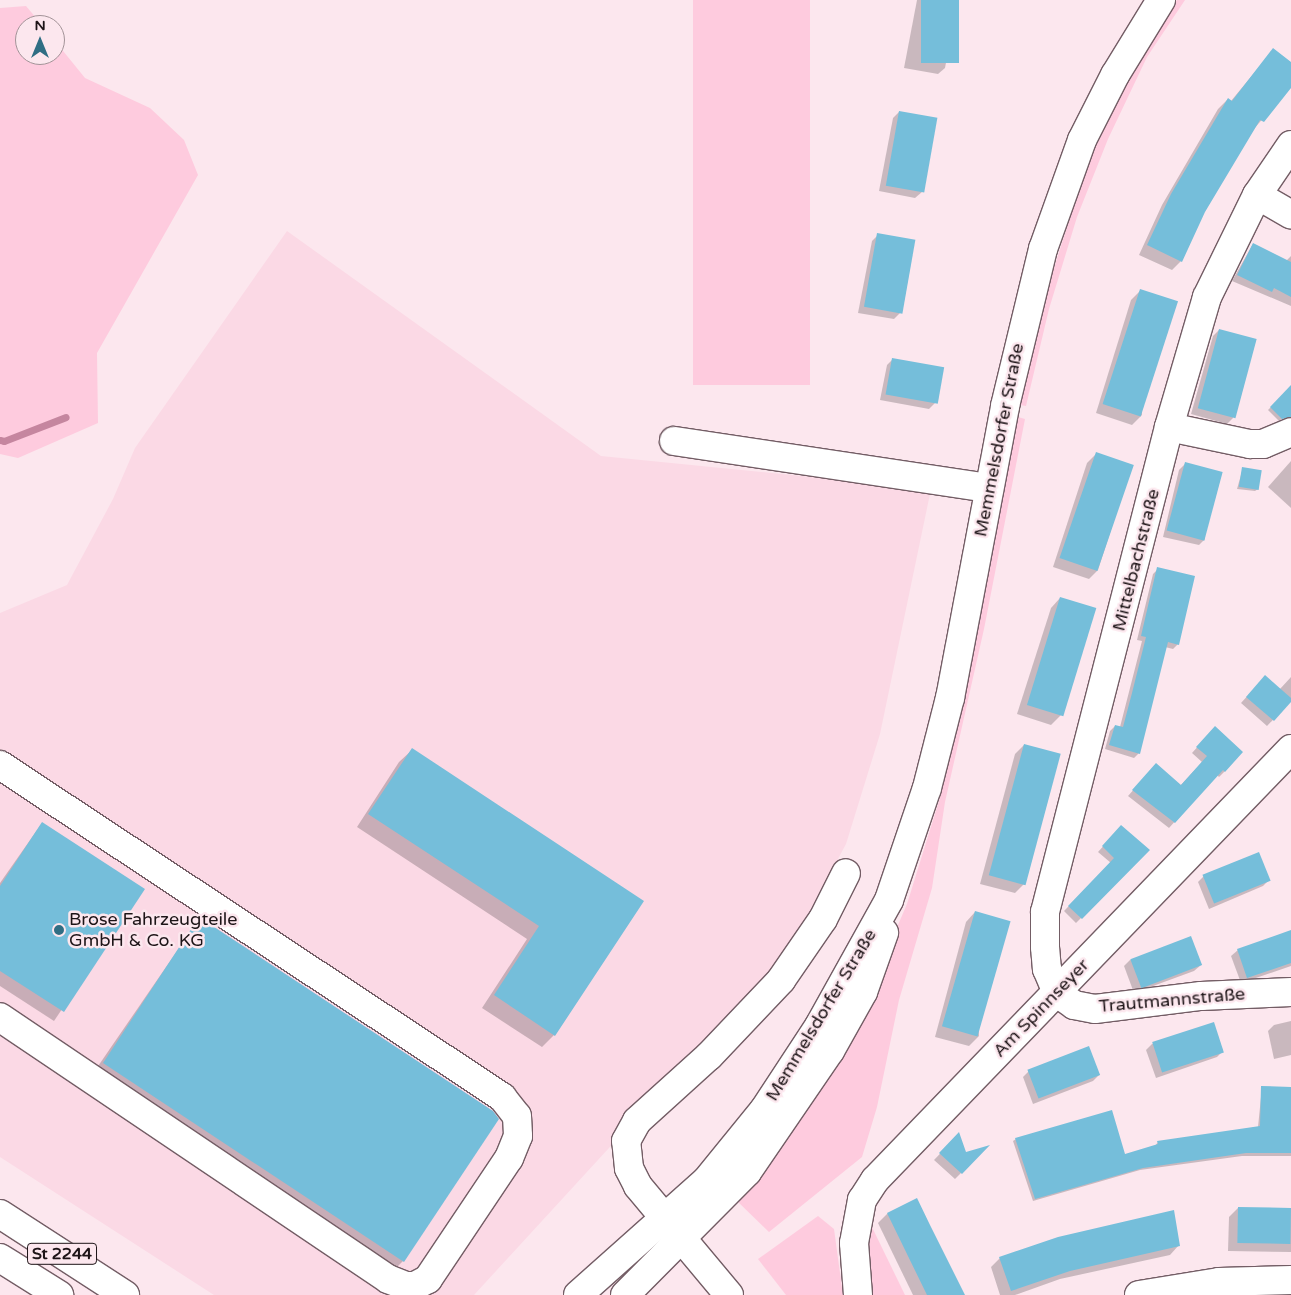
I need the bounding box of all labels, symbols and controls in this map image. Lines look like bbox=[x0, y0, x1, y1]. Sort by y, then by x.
north arrow bbox=[15, 15, 65, 65]
text: N bbox=[34, 17, 46, 34]
street label: Memmelsdorfer Straße bbox=[970, 341, 1028, 539]
street label: Mittelbachstraße bbox=[1108, 487, 1164, 633]
place label: Brose Fahrzeugteile GmbH & Co. KG bbox=[69, 909, 238, 952]
marker: Brose Fahrzeugteile GmbH & Co. KG bbox=[53, 924, 65, 936]
street label: Memmelsdorfer Straße bbox=[761, 925, 881, 1105]
street label: Am Spinnseyer bbox=[989, 954, 1093, 1062]
street label: Trautmannstraße bbox=[1098, 983, 1246, 1017]
road number: St 2244 bbox=[27, 1240, 97, 1268]

